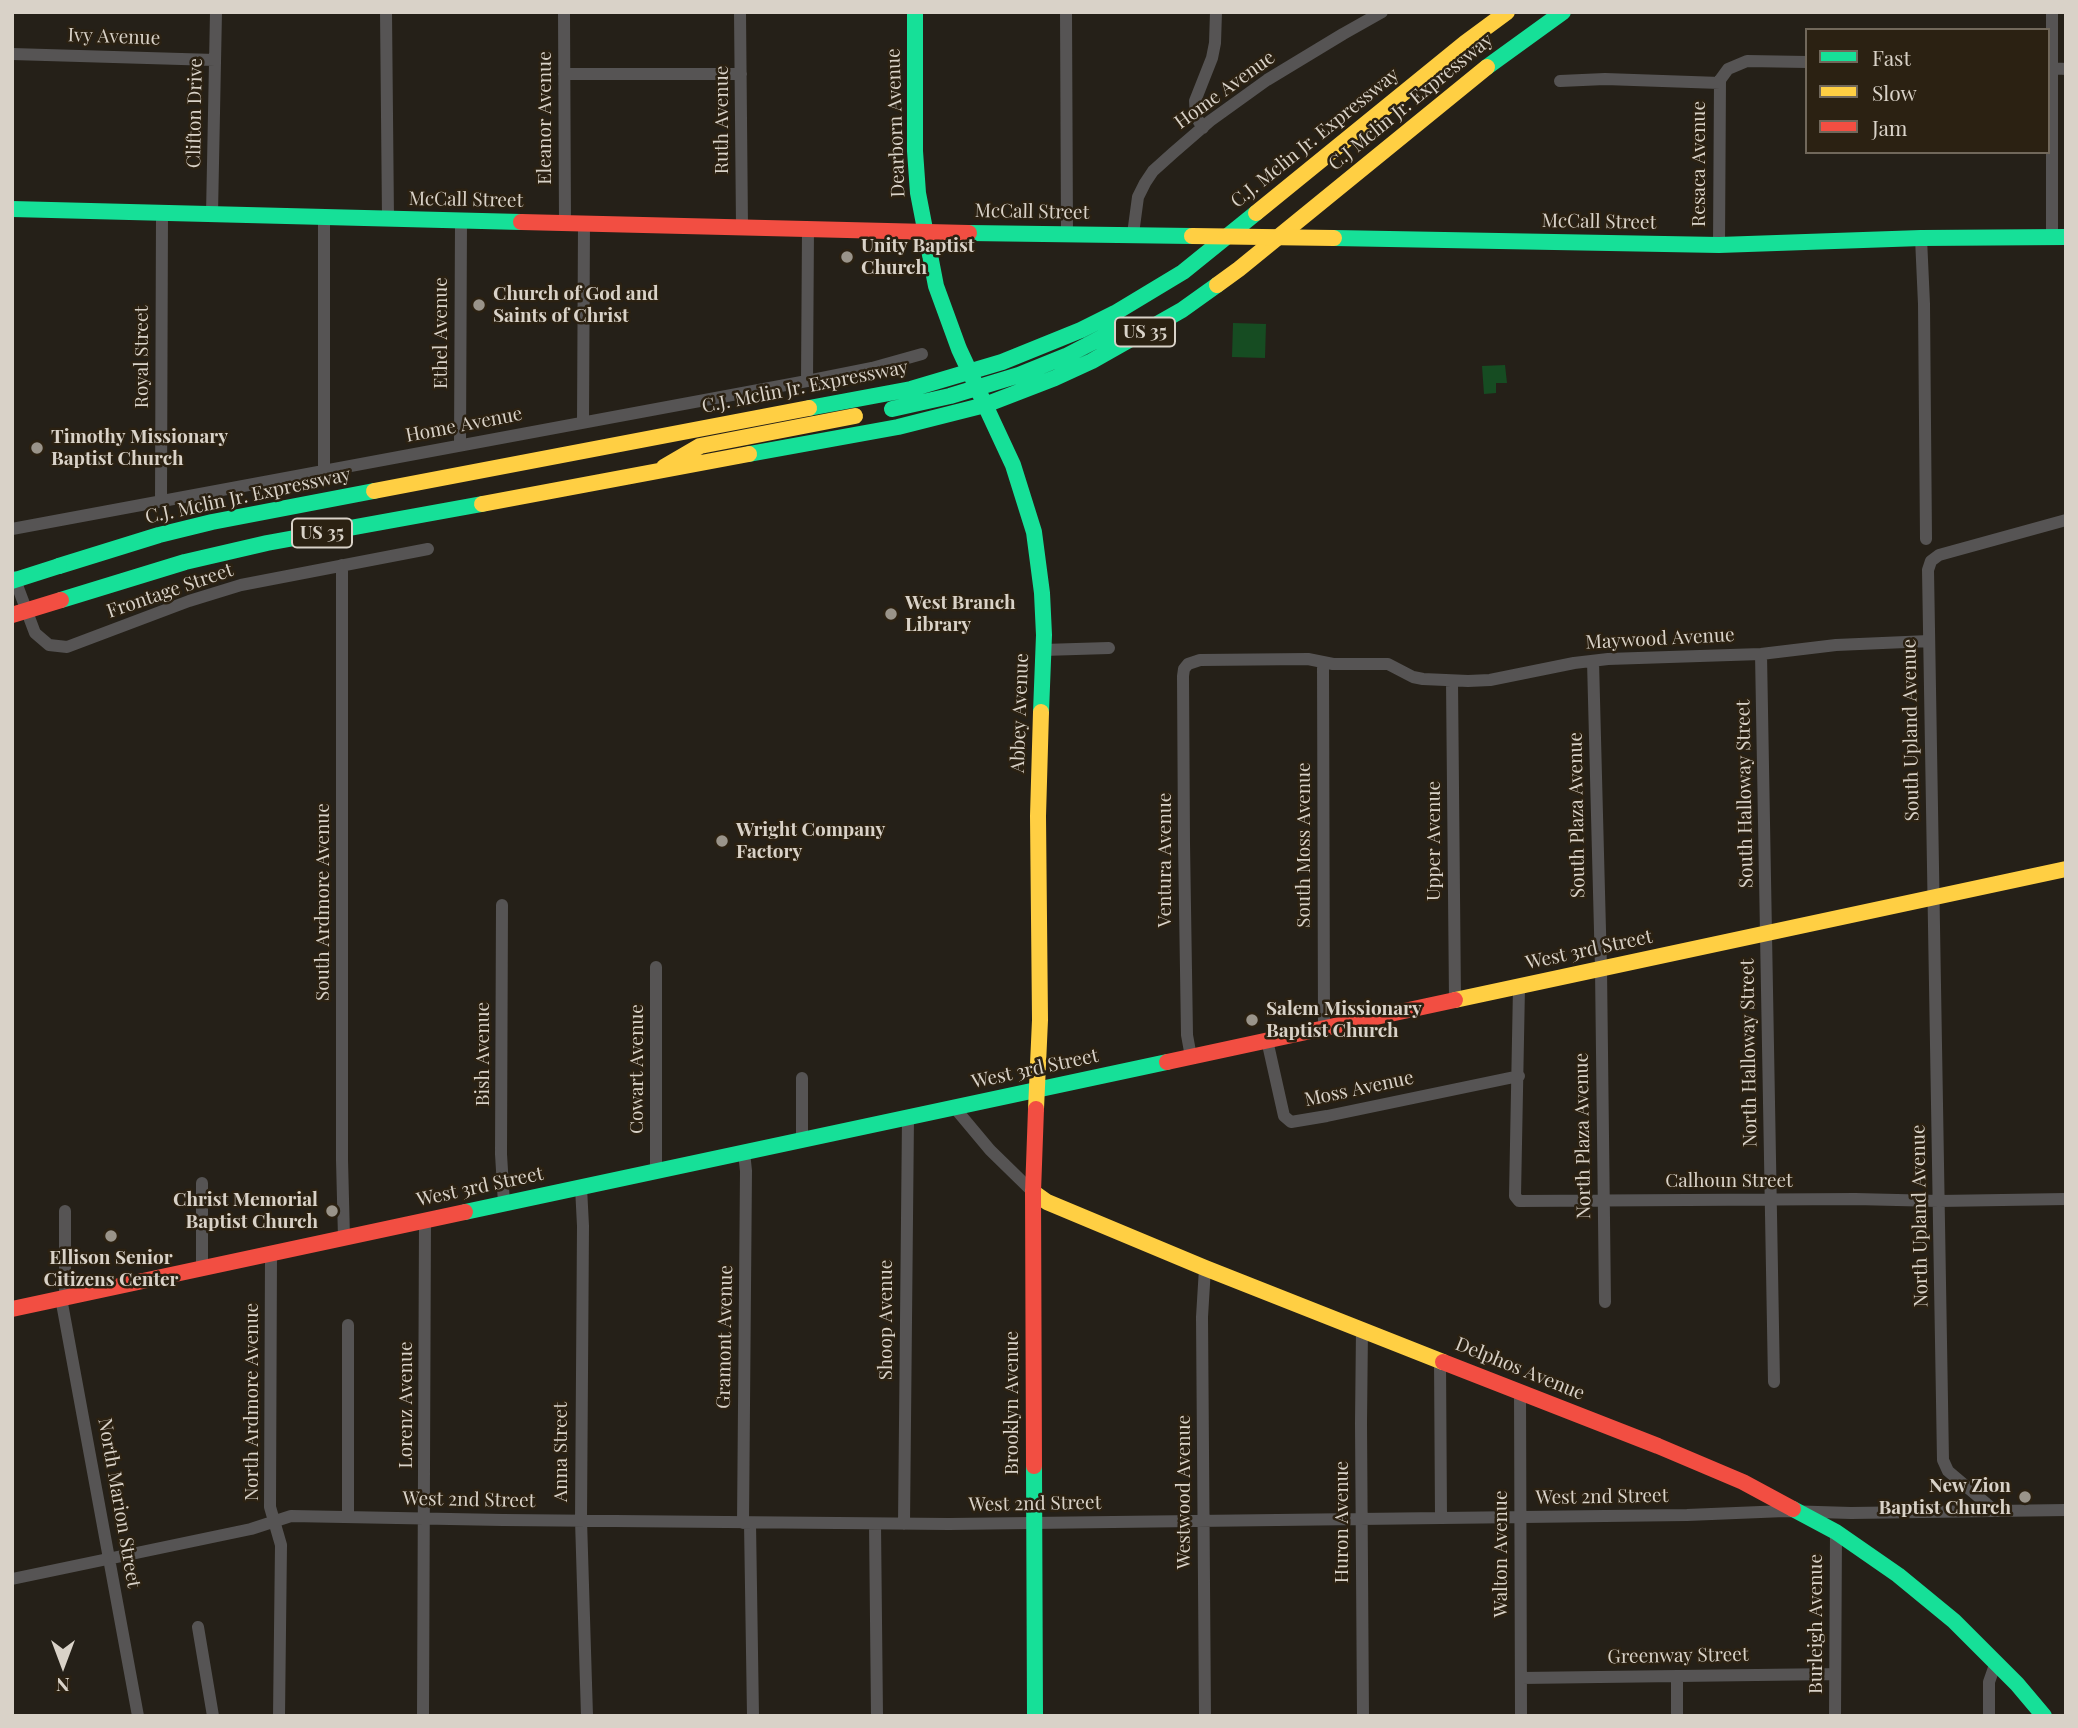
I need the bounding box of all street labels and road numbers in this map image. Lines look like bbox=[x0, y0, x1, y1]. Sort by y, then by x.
street label: Ivy Avenue bbox=[67, 24, 161, 50]
street label: C.J Mclin Jr. Expressway bbox=[1324, 29, 1498, 175]
street label: Home Avenue bbox=[1170, 46, 1280, 134]
street label: Dearborn Avenue bbox=[882, 48, 910, 198]
street label: Eleanor Avenue bbox=[534, 51, 556, 185]
street label: Clifton Drive bbox=[183, 58, 207, 168]
street label: C.J. Mclin Jr. Expressway bbox=[1226, 63, 1404, 213]
street label: Ruth Avenue bbox=[711, 66, 733, 174]
street label: Resaca Avenue bbox=[1688, 101, 1710, 227]
street label: McCall Street bbox=[409, 188, 523, 212]
street label: McCall Street bbox=[975, 200, 1089, 224]
street label: McCall Street bbox=[1542, 210, 1656, 234]
street label: Ethel Avenue bbox=[430, 277, 452, 389]
street label: Royal Street bbox=[131, 306, 153, 408]
road number: US 35 bbox=[1115, 318, 1175, 346]
street label: C.J. Mclin Jr. Expressway bbox=[700, 356, 910, 418]
street label: Home Avenue bbox=[404, 403, 524, 447]
street label: C.J. Mclin Jr. Expressway bbox=[143, 463, 353, 529]
road number: US 35 bbox=[292, 518, 352, 548]
street label: Frontage Street bbox=[104, 559, 236, 623]
street label: Maywood Avenue bbox=[1585, 624, 1735, 654]
street label: South Upland Avenue bbox=[1898, 638, 1924, 822]
street label: Abbey Avenue bbox=[1007, 653, 1033, 773]
street label: South Halloway Street bbox=[1732, 700, 1758, 888]
street label: South Plaza Avenue bbox=[1564, 732, 1590, 898]
street label: South Moss Avenue bbox=[1293, 762, 1315, 928]
street label: Upper Avenue bbox=[1423, 781, 1445, 901]
street label: Ventura Avenue bbox=[1154, 793, 1176, 927]
street label: South Ardmore Avenue bbox=[312, 803, 334, 1001]
street label: West 3rd Street bbox=[1524, 925, 1654, 975]
street label: North Halloway Street bbox=[1736, 959, 1762, 1147]
street label: Bish Avenue bbox=[472, 1002, 494, 1106]
street label: Cowart Avenue bbox=[626, 1004, 648, 1134]
street label: West 3rd Street bbox=[970, 1044, 1100, 1094]
street label: North Plaza Avenue bbox=[1570, 1053, 1596, 1219]
street label: Moss Avenue bbox=[1302, 1066, 1416, 1112]
street label: North Upland Avenue bbox=[1907, 1124, 1933, 1308]
street label: West 3rd Street bbox=[415, 1162, 545, 1212]
street label: Calhoun Street bbox=[1665, 1170, 1793, 1192]
street label: Shoop Avenue bbox=[875, 1260, 897, 1380]
street label: Gramont Avenue bbox=[712, 1265, 738, 1409]
street label: North Ardmore Avenue bbox=[241, 1303, 263, 1501]
street label: Brooklyn Avenue bbox=[1001, 1331, 1023, 1475]
street label: Delphos Avenue bbox=[1452, 1333, 1588, 1405]
street label: Lorenz Avenue bbox=[395, 1341, 417, 1469]
street label: Anna Street bbox=[550, 1402, 572, 1502]
street label: Westwood Avenue bbox=[1173, 1415, 1195, 1569]
street label: North Marion Street bbox=[93, 1416, 145, 1590]
street label: Huron Avenue bbox=[1331, 1461, 1353, 1583]
street label: West 2nd Street bbox=[1535, 1484, 1669, 1510]
street label: West 2nd Street bbox=[402, 1487, 536, 1513]
street label: Walton Avenue bbox=[1490, 1490, 1512, 1618]
street label: West 2nd Street bbox=[968, 1491, 1102, 1517]
street label: Burleigh Avenue bbox=[1805, 1554, 1827, 1694]
street label: Greenway Street bbox=[1607, 1643, 1749, 1669]

